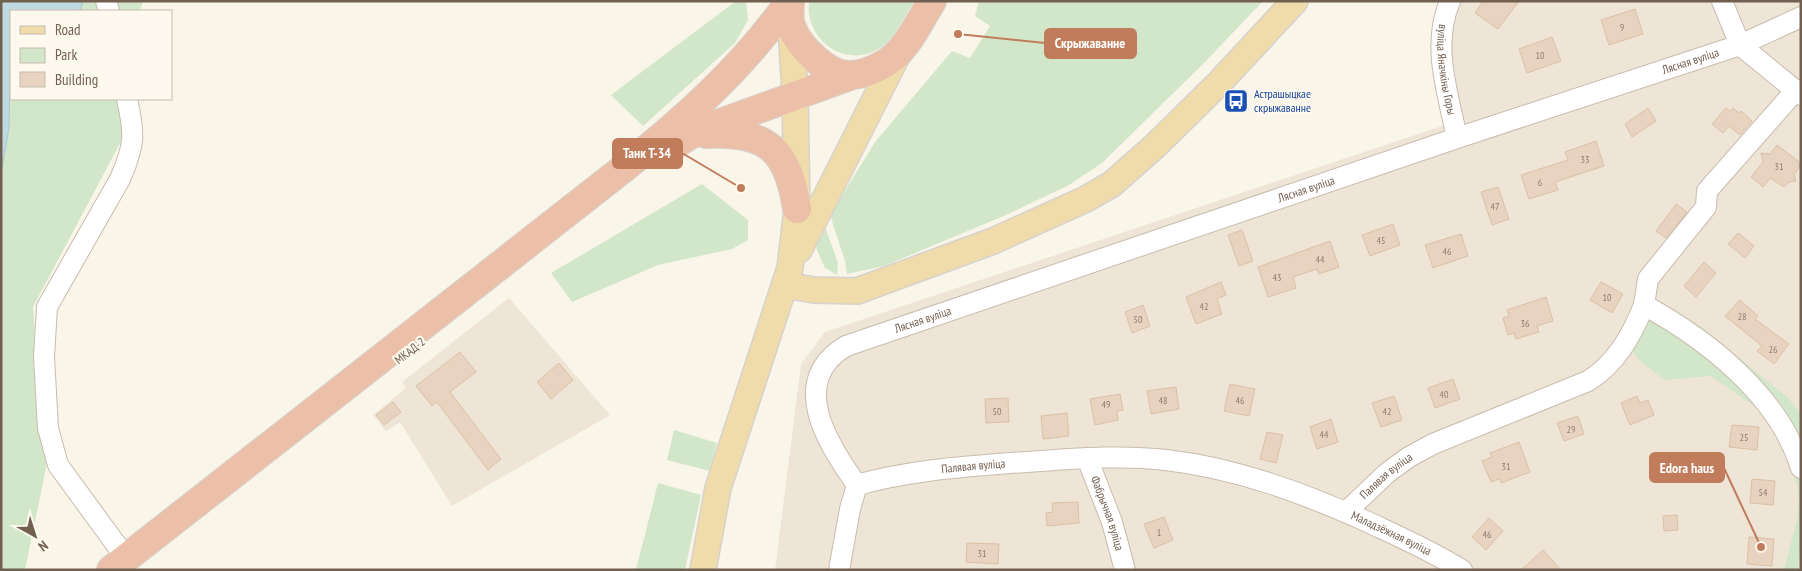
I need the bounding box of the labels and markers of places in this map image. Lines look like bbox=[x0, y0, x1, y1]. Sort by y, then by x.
callout: Скрыжаванне bbox=[1045, 29, 1136, 58]
place label: Астрашыцкае скрыжаванне bbox=[1254, 86, 1311, 115]
bus stop icon: Астрашыцкае скрыжаванне bbox=[1223, 88, 1249, 114]
callout: Танк Т-34 bbox=[613, 139, 682, 168]
callout: Edora haus bbox=[1650, 453, 1724, 482]

